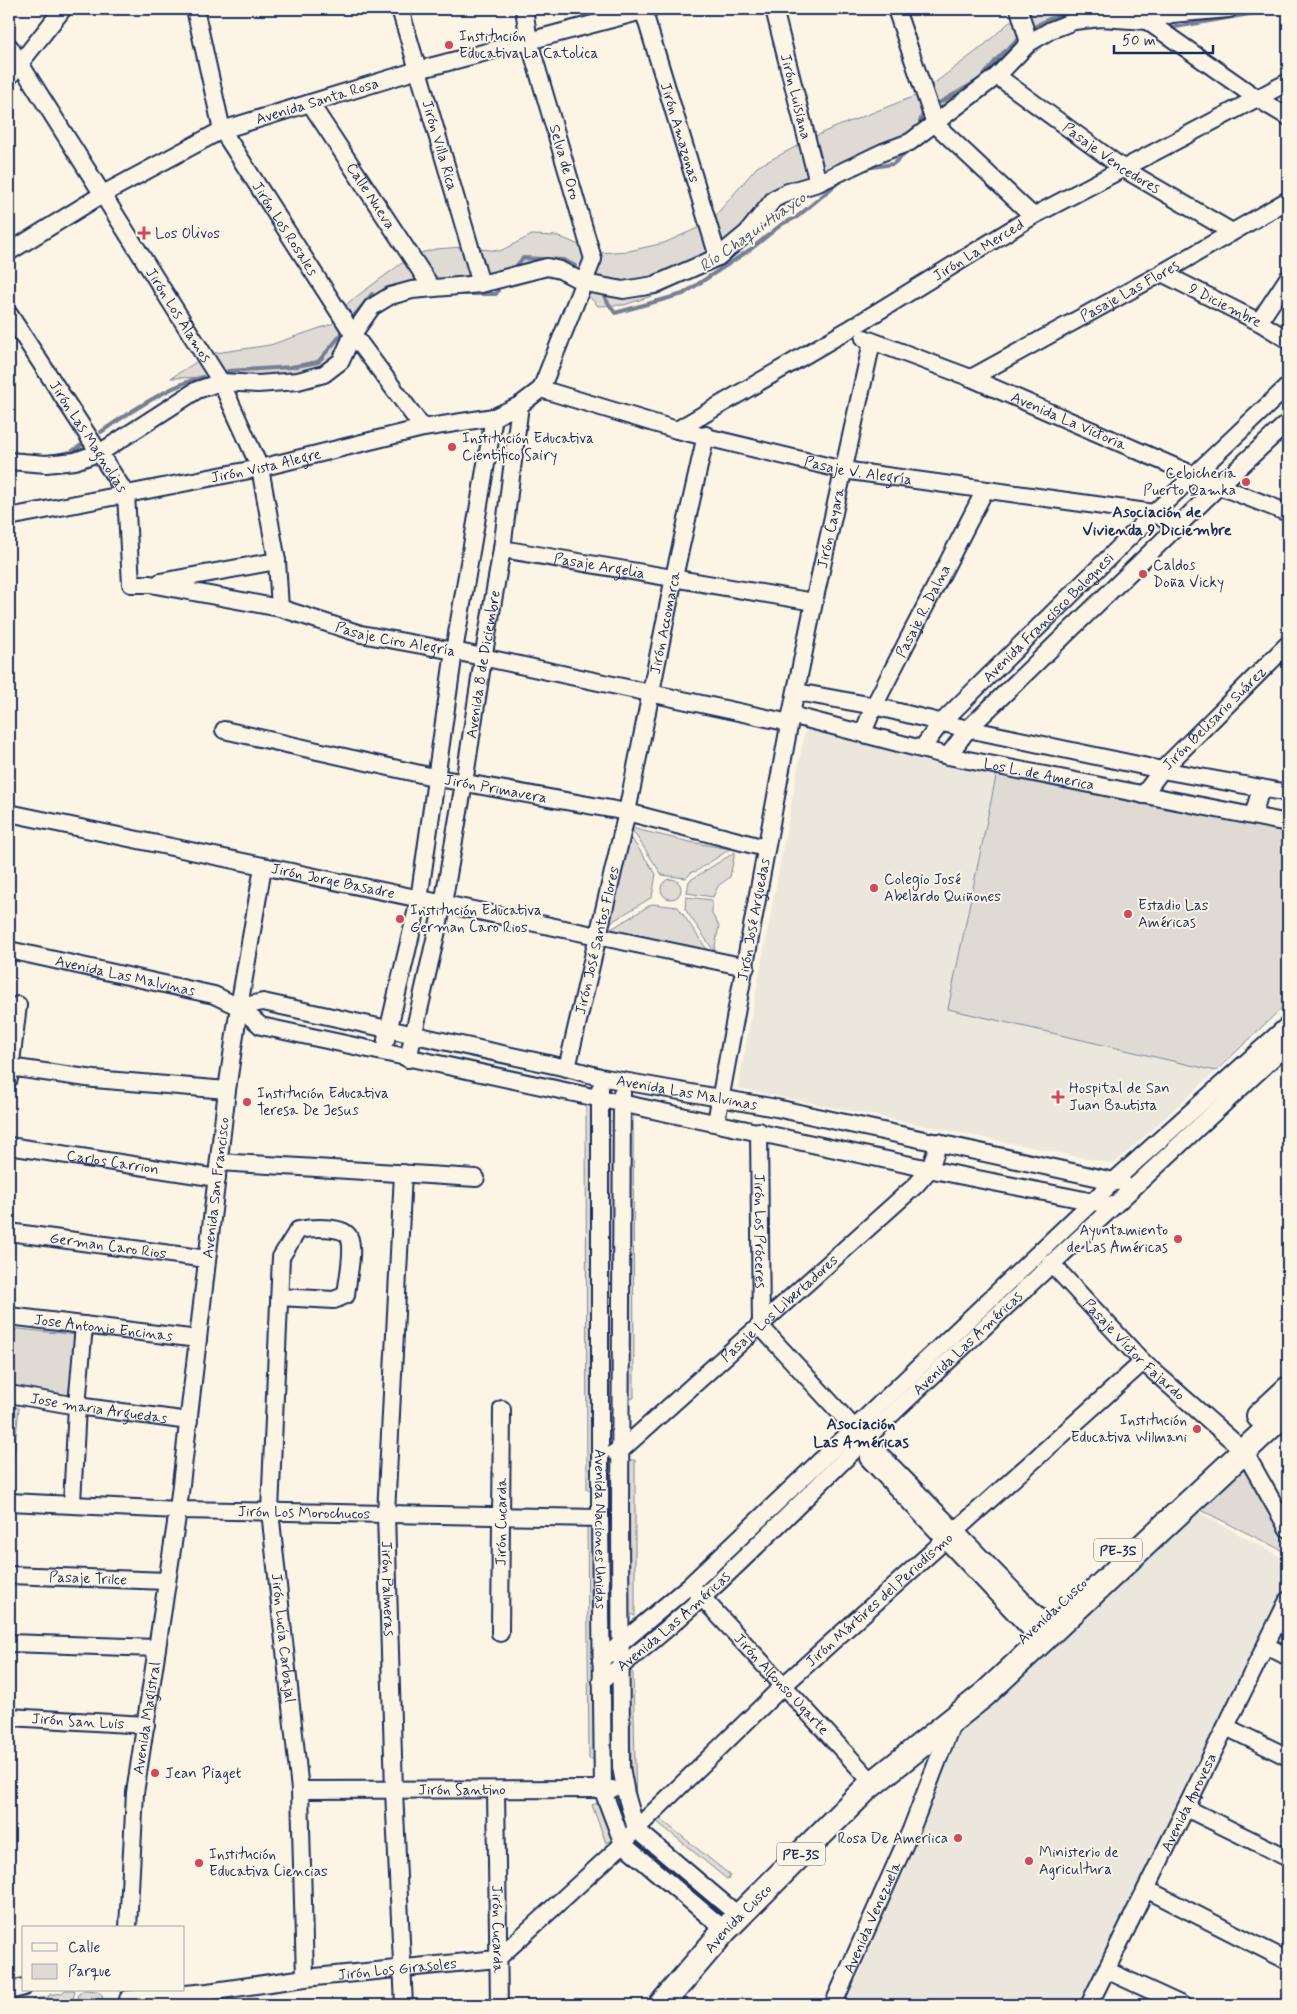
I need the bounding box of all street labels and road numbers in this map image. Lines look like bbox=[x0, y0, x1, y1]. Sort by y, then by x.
street label: Jirón Luisiana bbox=[775, 51, 816, 142]
street label: Avenida Santa Rosa bbox=[254, 74, 381, 130]
street label: Jirón Amazonas bbox=[655, 80, 704, 185]
street label: Jirón Villa Rica bbox=[416, 98, 462, 193]
street label: Pasaje Vencedores bbox=[1058, 118, 1164, 199]
street label: Selva de Oro bbox=[544, 122, 584, 202]
street label: Calle Nueva bbox=[341, 159, 400, 233]
street label: Jirón Los Rosales bbox=[247, 178, 322, 280]
street label: Jirón La Merced bbox=[929, 215, 1028, 286]
street label: Pasaje Las Flores bbox=[1077, 256, 1183, 327]
street label: Jirón Los Álamos bbox=[140, 264, 215, 367]
street label: 9 Diciembre bbox=[1185, 279, 1265, 333]
street label: Jirón Las Magnolias bbox=[44, 377, 132, 497]
street label: Avenida La Victoria bbox=[1008, 388, 1130, 456]
street label: Jirón Vista Alegre bbox=[209, 444, 323, 488]
street label: Pasaje V. Alegría bbox=[802, 452, 914, 490]
street label: Jirón Cayara bbox=[813, 485, 850, 571]
street label: Pasaje Argelia bbox=[552, 549, 647, 584]
street label: Avenida Francisco Bolognesi bbox=[979, 549, 1119, 687]
street label: Pasaje R. Dalna bbox=[892, 562, 956, 661]
street label: Jirón Accomarca bbox=[646, 568, 686, 676]
street label: Avenida 8 de Diciembre bbox=[462, 588, 506, 740]
street label: Pasaje Ciro Alegría bbox=[333, 617, 457, 662]
street label: Jirón Belisario Suárez bbox=[1158, 662, 1271, 775]
street label: Los L. de America bbox=[982, 754, 1096, 796]
street label: Jirón Primavera bbox=[443, 770, 549, 808]
street label: Jirón José Arguedas bbox=[733, 856, 775, 983]
street label: Jirón Jorge Basadre bbox=[269, 859, 397, 904]
street label: Jirón José Santos Flores bbox=[571, 864, 625, 1017]
street label: Avenida Las Malvinas bbox=[53, 951, 197, 1002]
street label: Avenida Las Malvinas bbox=[615, 1071, 759, 1116]
street label: Avenida San Francisco bbox=[198, 1116, 235, 1259]
street label: Carlos Carrion bbox=[65, 1146, 160, 1180]
street label: Jirón Los Próceres bbox=[748, 1173, 770, 1289]
street label: German Caro Rios bbox=[48, 1229, 168, 1264]
street label: Pasaje Los Libertadores bbox=[717, 1251, 843, 1367]
street label: Avenida Las Américas bbox=[909, 1287, 1028, 1400]
street label: Pasaje Víctor Fajardo bbox=[1078, 1295, 1189, 1405]
street label: Jose Antonio Encinas bbox=[33, 1310, 174, 1347]
street label: Jose maria Arguedas bbox=[29, 1389, 169, 1429]
street label: Avenida Naciones Unidas bbox=[589, 1449, 610, 1610]
street label: Jirón Cucarda bbox=[492, 1477, 512, 1566]
street label: Jirón Los Morochucos bbox=[237, 1502, 371, 1525]
street label: Jirón Mártires del Periodismo bbox=[802, 1529, 958, 1672]
road number: PE-3S bbox=[1094, 1538, 1142, 1562]
street label: Jirón Palmeras bbox=[376, 1541, 399, 1637]
street label: Avenida Las Américas bbox=[613, 1567, 735, 1676]
street label: Pasaje Trilce bbox=[49, 1568, 127, 1590]
street label: Jirón Lucía Carbajal bbox=[266, 1572, 300, 1704]
street label: Avenida Cusco bbox=[1013, 1574, 1092, 1649]
street label: Jirón Alfonso Ugarte bbox=[729, 1629, 833, 1740]
street label: Avenida Magistral bbox=[129, 1660, 166, 1776]
street label: Jirón San Luis bbox=[31, 1709, 125, 1735]
street label: Avenida Aprovesa bbox=[1157, 1750, 1222, 1855]
street label: Jirón Santino bbox=[418, 1780, 506, 1801]
road number: PE-3S bbox=[777, 1842, 825, 1866]
street label: Avenida Venezuela bbox=[839, 1858, 907, 1977]
street label: Avenida Cusco bbox=[701, 1880, 777, 1958]
street label: Jirón Cucarda bbox=[486, 1885, 508, 1974]
street label: Jirón Los Girasoles bbox=[337, 1954, 458, 1986]

